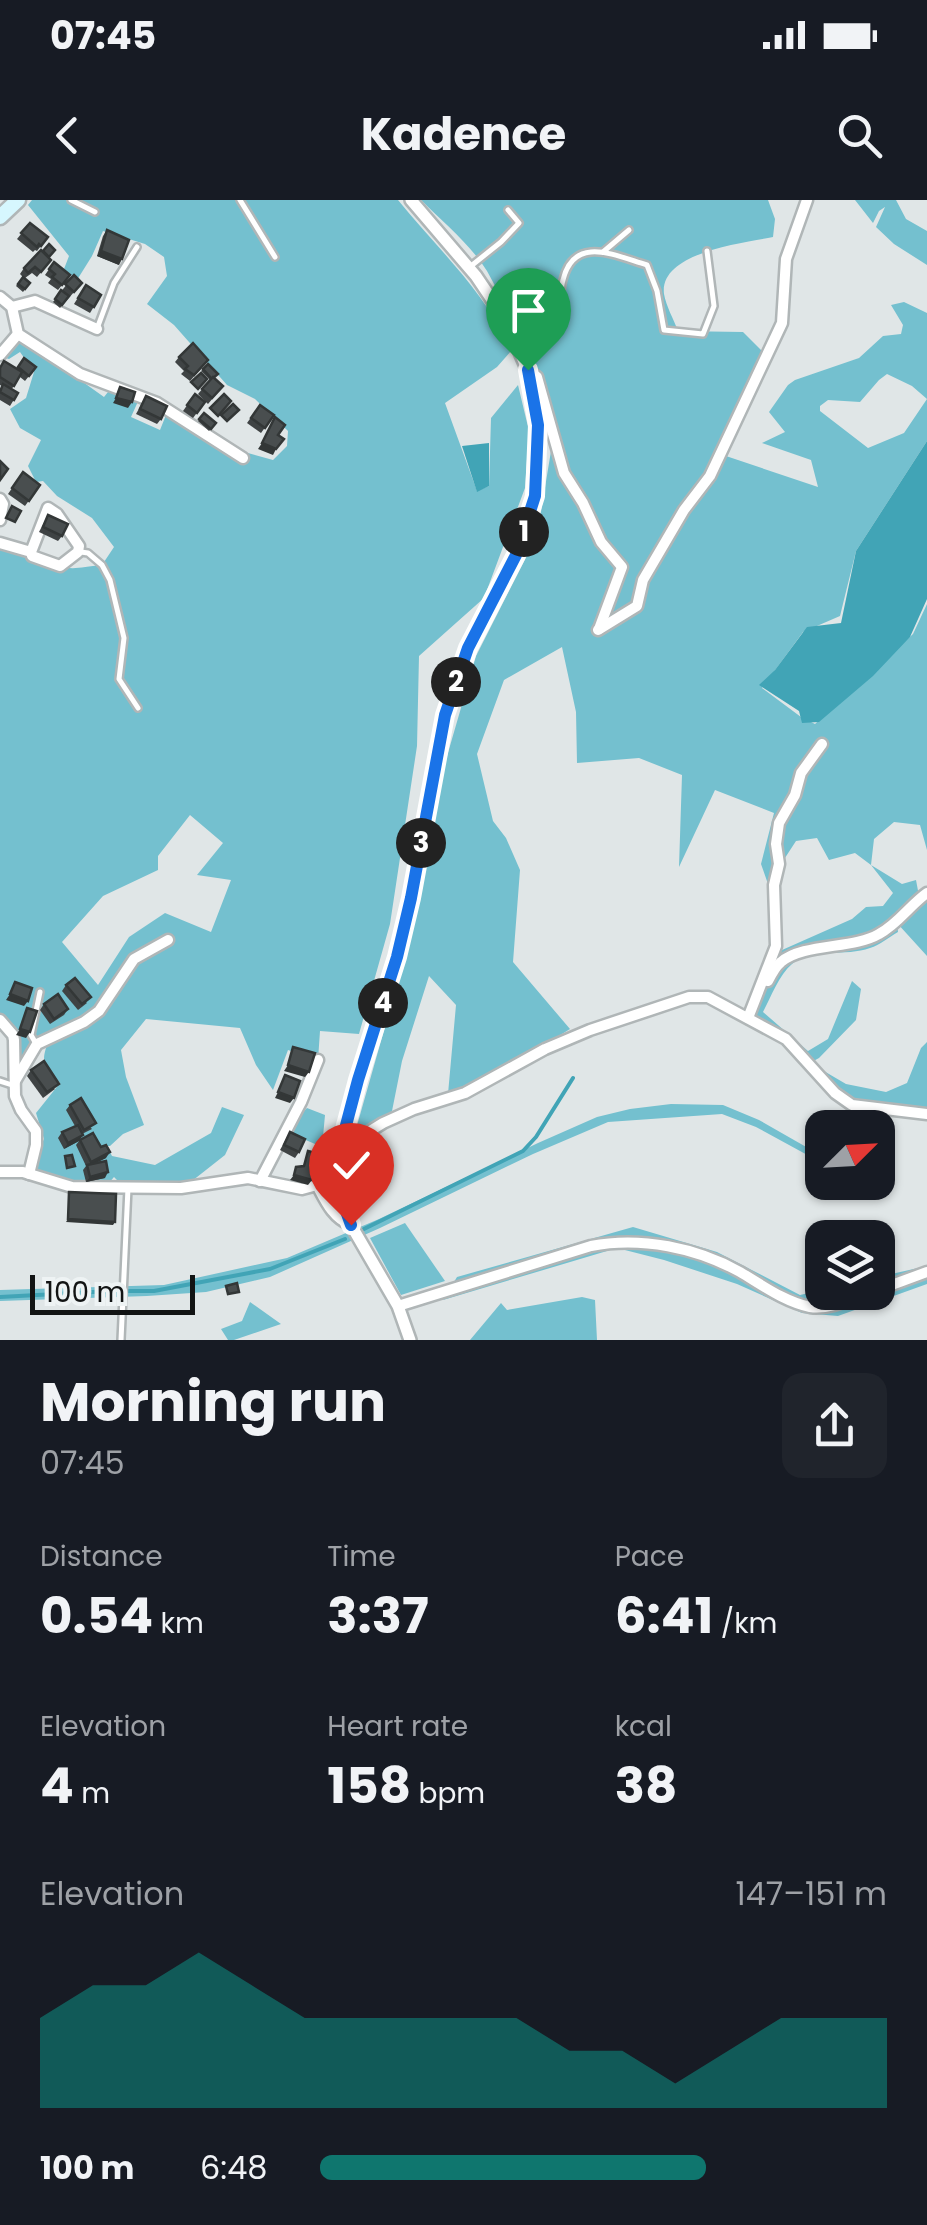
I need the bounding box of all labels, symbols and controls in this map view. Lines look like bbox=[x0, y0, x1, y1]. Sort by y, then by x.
text: 07:45 bbox=[50, 9, 156, 62]
text: Kadence bbox=[361, 103, 566, 166]
icon: back bbox=[40, 108, 95, 163]
icon: search bbox=[832, 108, 887, 163]
pin bbox=[486, 268, 571, 371]
icon: arrive bbox=[501, 283, 556, 338]
pin: 1 bbox=[499, 507, 549, 557]
text: 1 bbox=[519, 512, 529, 551]
pin: 2 bbox=[431, 657, 481, 707]
text: 2 bbox=[448, 662, 464, 701]
pin: 3 bbox=[396, 818, 446, 868]
text: 3 bbox=[413, 823, 429, 862]
pin: 4 bbox=[358, 978, 408, 1028]
text: 4 bbox=[374, 983, 392, 1022]
north arrow bbox=[805, 1110, 895, 1200]
map controls bbox=[805, 1110, 895, 1310]
pin bbox=[309, 1123, 394, 1226]
icon: check bbox=[324, 1138, 379, 1193]
button: layers bbox=[805, 1220, 895, 1310]
scale bar bbox=[30, 1270, 195, 1314]
text: 100 m bbox=[45, 1273, 125, 1312]
text: Morning run bbox=[40, 1363, 386, 1440]
button: share bbox=[782, 1373, 887, 1478]
text: 07:45 bbox=[40, 1440, 125, 1485]
text: Distance bbox=[40, 1537, 163, 1576]
text: Time bbox=[327, 1537, 396, 1576]
text: Pace bbox=[615, 1537, 684, 1576]
text: 0.54 bbox=[40, 1580, 153, 1651]
text: 3:37 bbox=[327, 1580, 429, 1651]
text: 6:41 bbox=[615, 1580, 713, 1651]
text: km bbox=[153, 1604, 204, 1643]
text: /km bbox=[713, 1604, 777, 1643]
text: Elevation bbox=[40, 1707, 166, 1746]
text: Heart rate bbox=[327, 1707, 468, 1746]
text: kcal bbox=[615, 1707, 672, 1746]
text: 4 bbox=[40, 1750, 74, 1821]
text: 158 bbox=[327, 1750, 411, 1821]
text: 38 bbox=[615, 1750, 677, 1821]
text: m bbox=[74, 1774, 110, 1813]
text: bpm bbox=[411, 1774, 485, 1813]
text: Elevation bbox=[40, 1871, 184, 1916]
text: 147–151 m bbox=[735, 1871, 887, 1916]
text: 100 m bbox=[40, 2145, 134, 2190]
text: 6:48 bbox=[200, 2145, 267, 2190]

